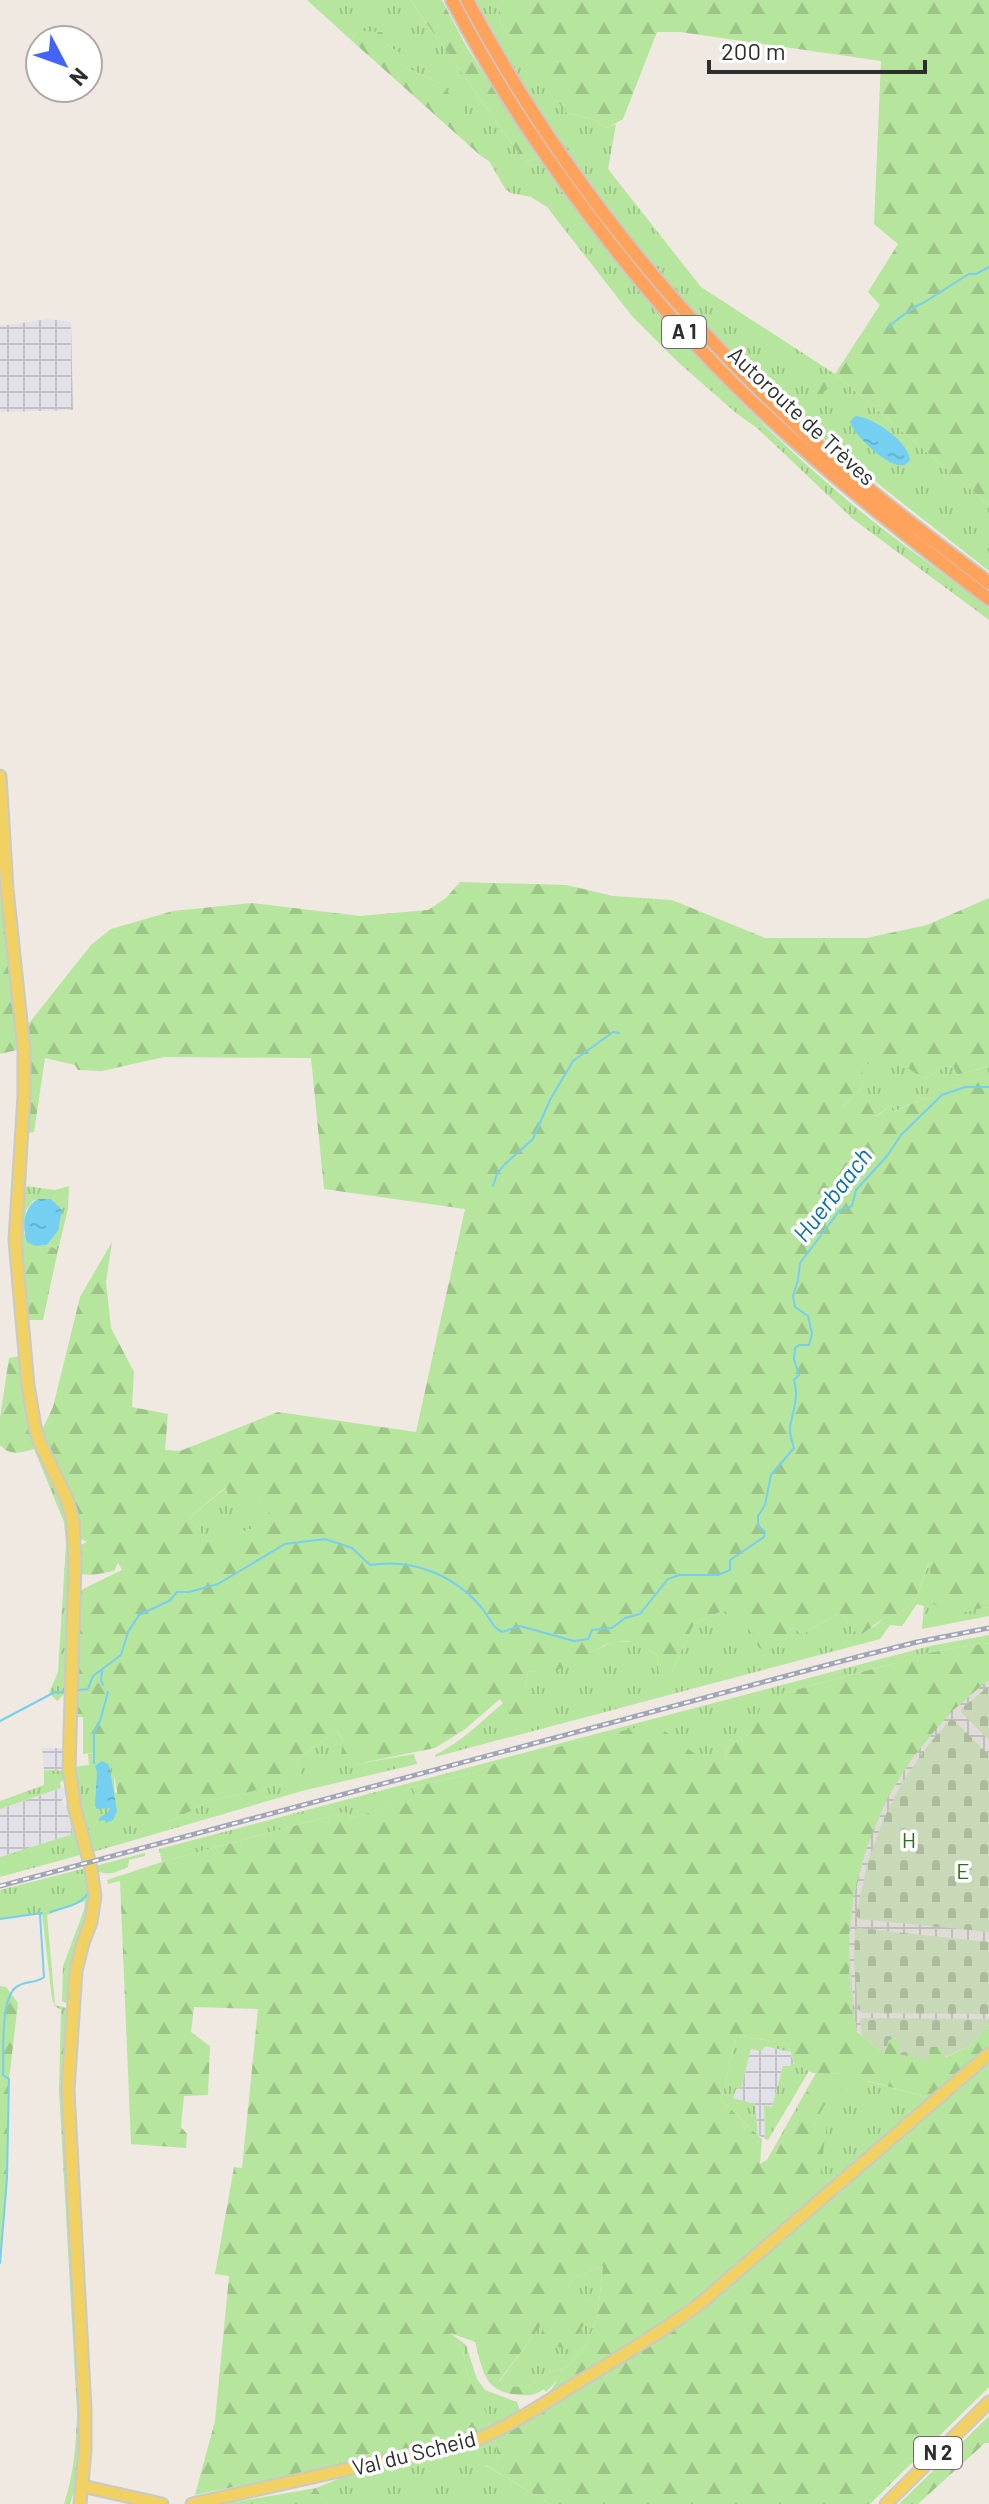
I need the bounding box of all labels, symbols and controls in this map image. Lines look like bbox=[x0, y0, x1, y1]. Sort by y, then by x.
north arrow bbox=[24, 24, 104, 104]
scale bar bbox=[709, 24, 925, 74]
text: 200 m bbox=[721, 36, 786, 65]
text: N bbox=[65, 64, 94, 92]
road number: A 1 bbox=[662, 316, 706, 348]
street label: Autoroute de Trèves bbox=[724, 341, 882, 490]
water label: Huerbaach bbox=[786, 1141, 878, 1247]
park label: H bbox=[902, 1826, 916, 1852]
park label: E bbox=[956, 1857, 970, 1883]
street label: Val du Scheid bbox=[349, 2424, 478, 2480]
road number: N 2 bbox=[914, 2437, 962, 2469]

